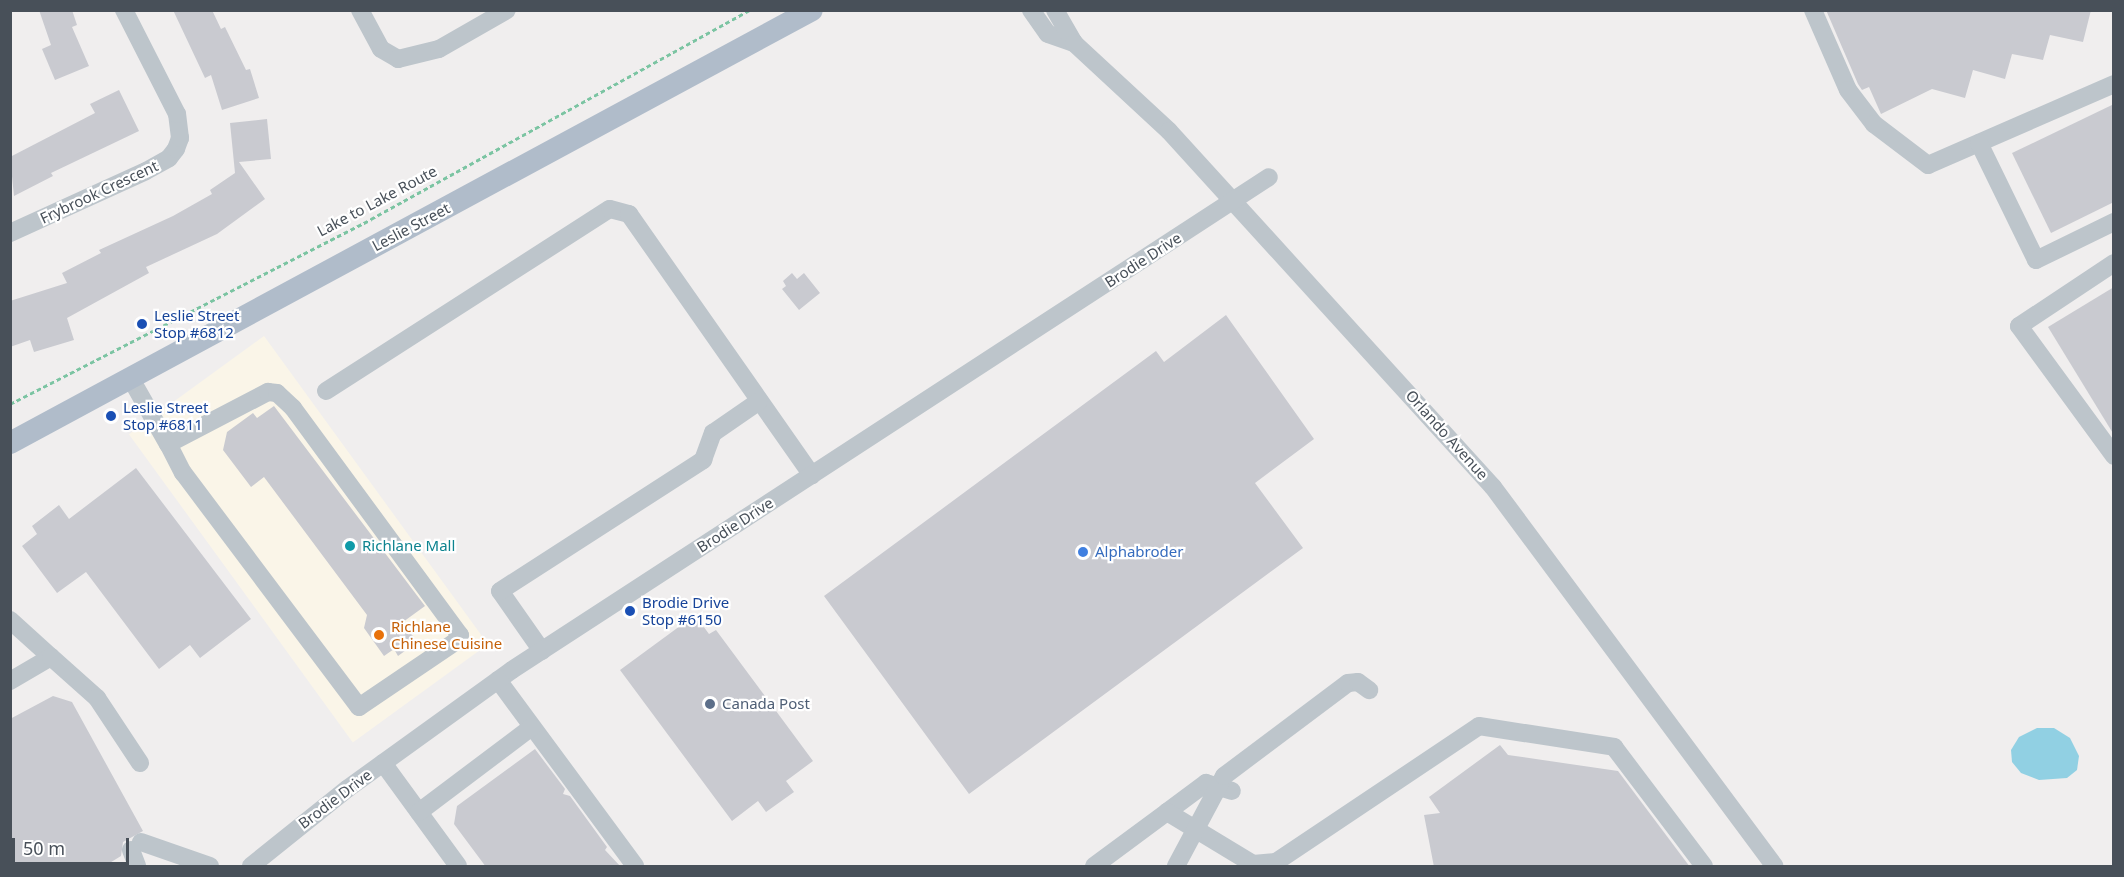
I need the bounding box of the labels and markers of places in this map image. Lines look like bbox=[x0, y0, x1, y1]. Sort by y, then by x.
place label: Leslie Street Stop #6812 bbox=[154, 306, 239, 341]
marker: Leslie Street Stop #6812 bbox=[135, 317, 149, 331]
place label: Leslie Street Stop #6811 bbox=[123, 398, 208, 433]
marker: Leslie Street Stop #6811 bbox=[104, 409, 118, 423]
place label: Richlane Mall bbox=[362, 537, 455, 555]
marker: Richlane Mall bbox=[343, 539, 357, 553]
place label: Alphabroder bbox=[1095, 543, 1183, 561]
marker: Alphabroder bbox=[1076, 545, 1090, 559]
place label: Brodie Drive Stop #6150 bbox=[642, 593, 729, 628]
marker: Brodie Drive Stop #6150 bbox=[623, 604, 637, 618]
place label: Richlane Chinese Cuisine bbox=[391, 617, 502, 652]
marker: Richlane Chinese Cuisine bbox=[372, 628, 386, 642]
place label: Canada Post bbox=[722, 695, 810, 713]
marker: Canada Post bbox=[703, 697, 717, 711]

